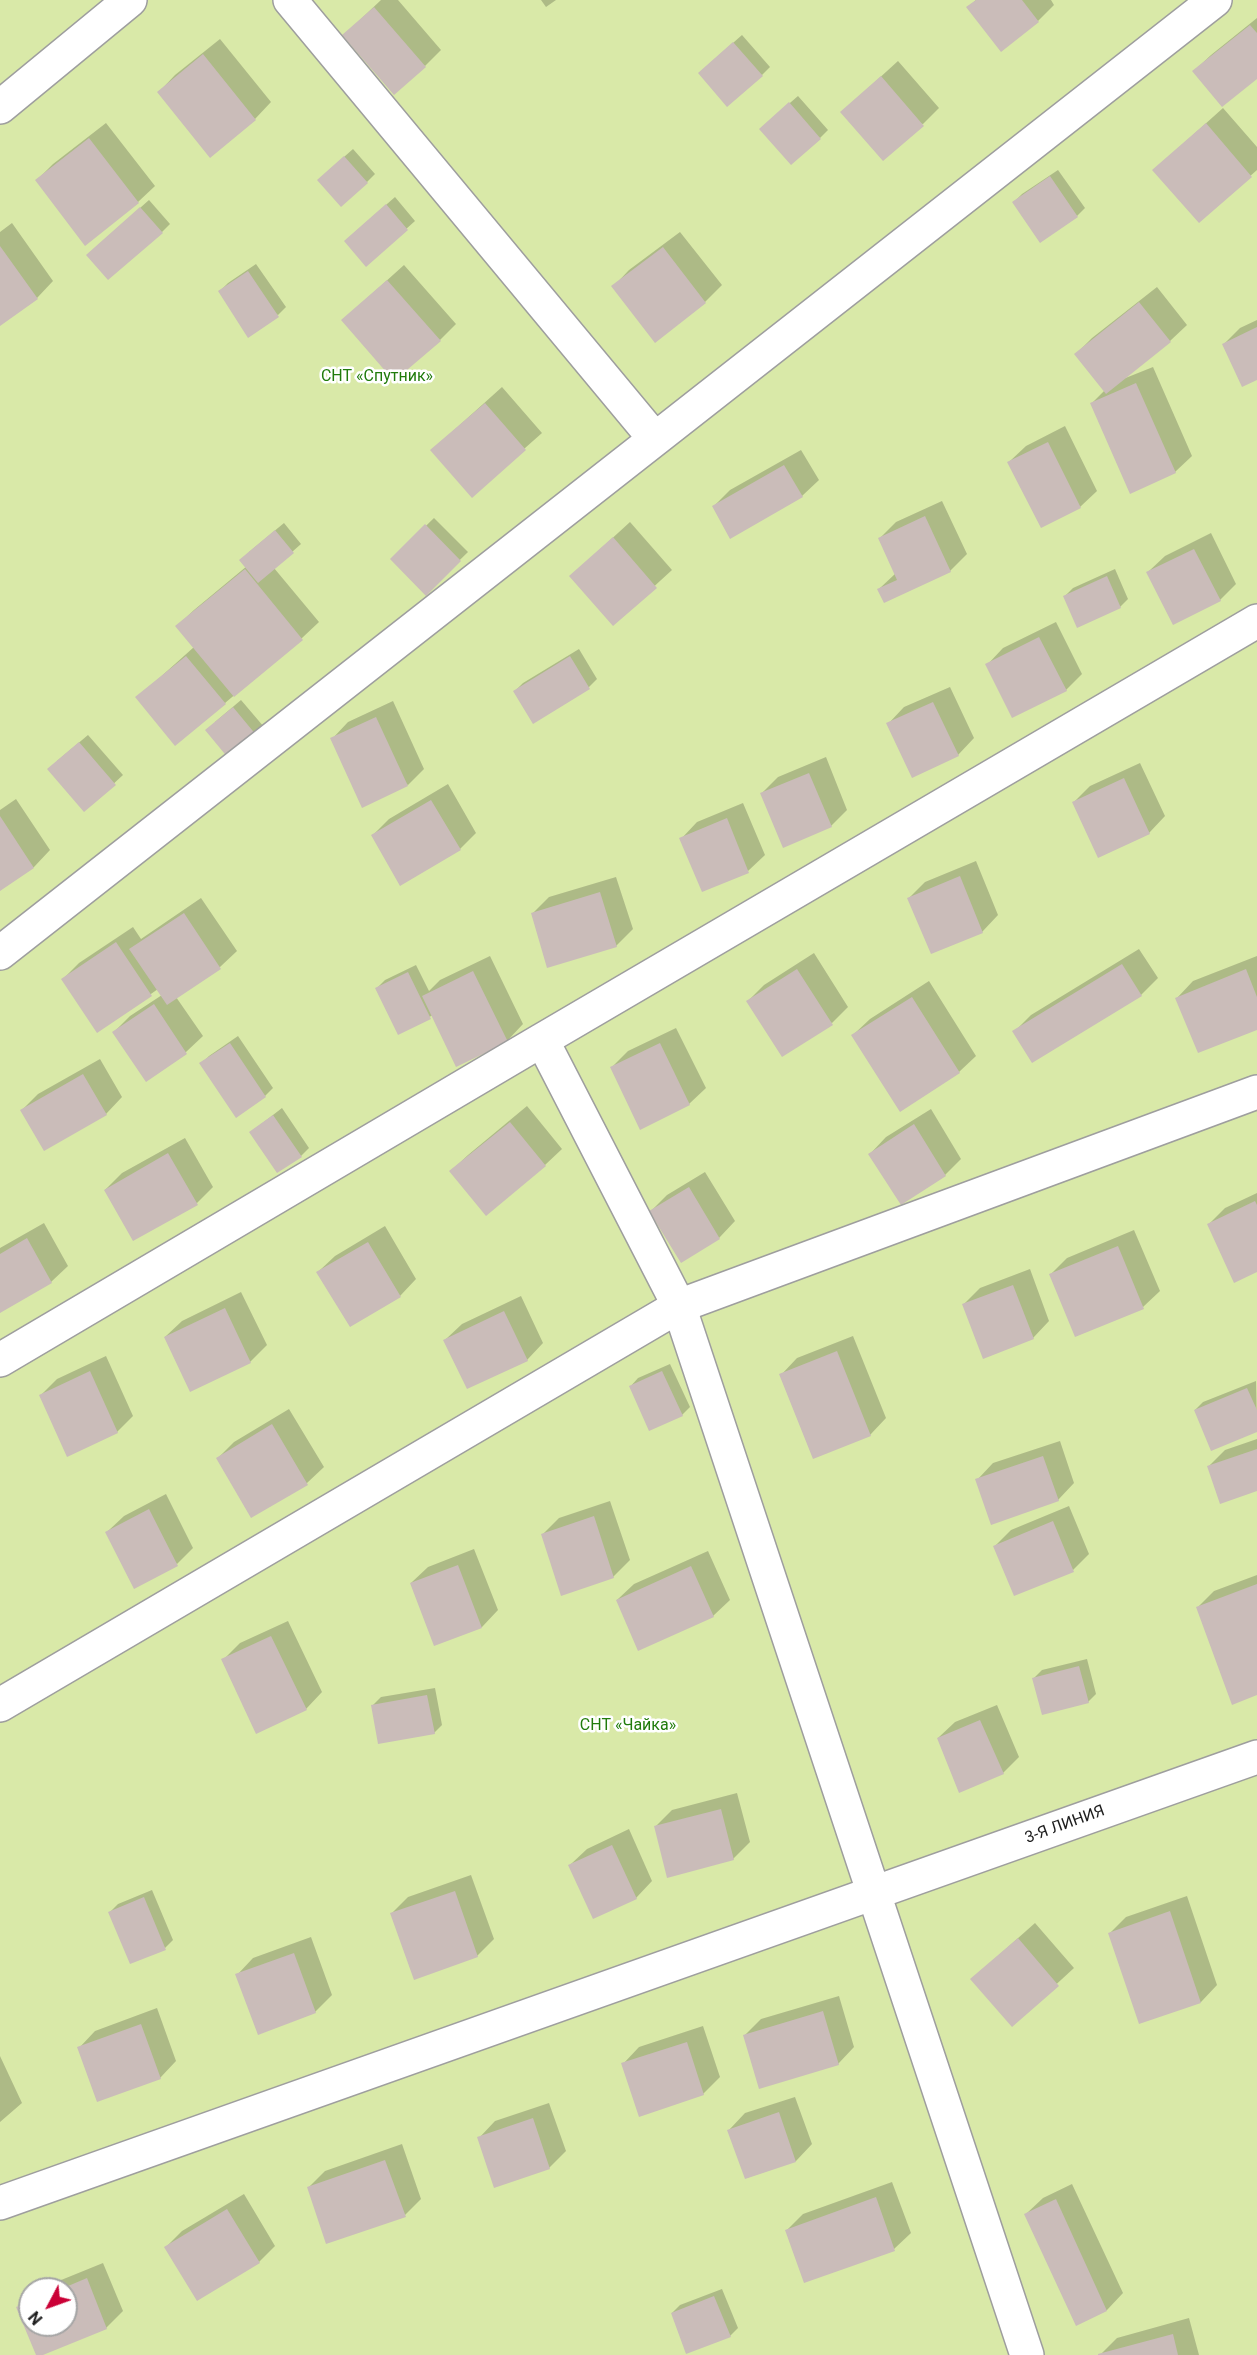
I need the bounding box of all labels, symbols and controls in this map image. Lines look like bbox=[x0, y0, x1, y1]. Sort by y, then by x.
park label: СНТ «Спутник» bbox=[321, 367, 433, 387]
park label: СНТ «Чайка» bbox=[580, 1716, 676, 1736]
street label: 3-Я ЛИНИЯ bbox=[1023, 1802, 1107, 1848]
north arrow bbox=[18, 2277, 78, 2337]
text: N bbox=[25, 2307, 46, 2328]

